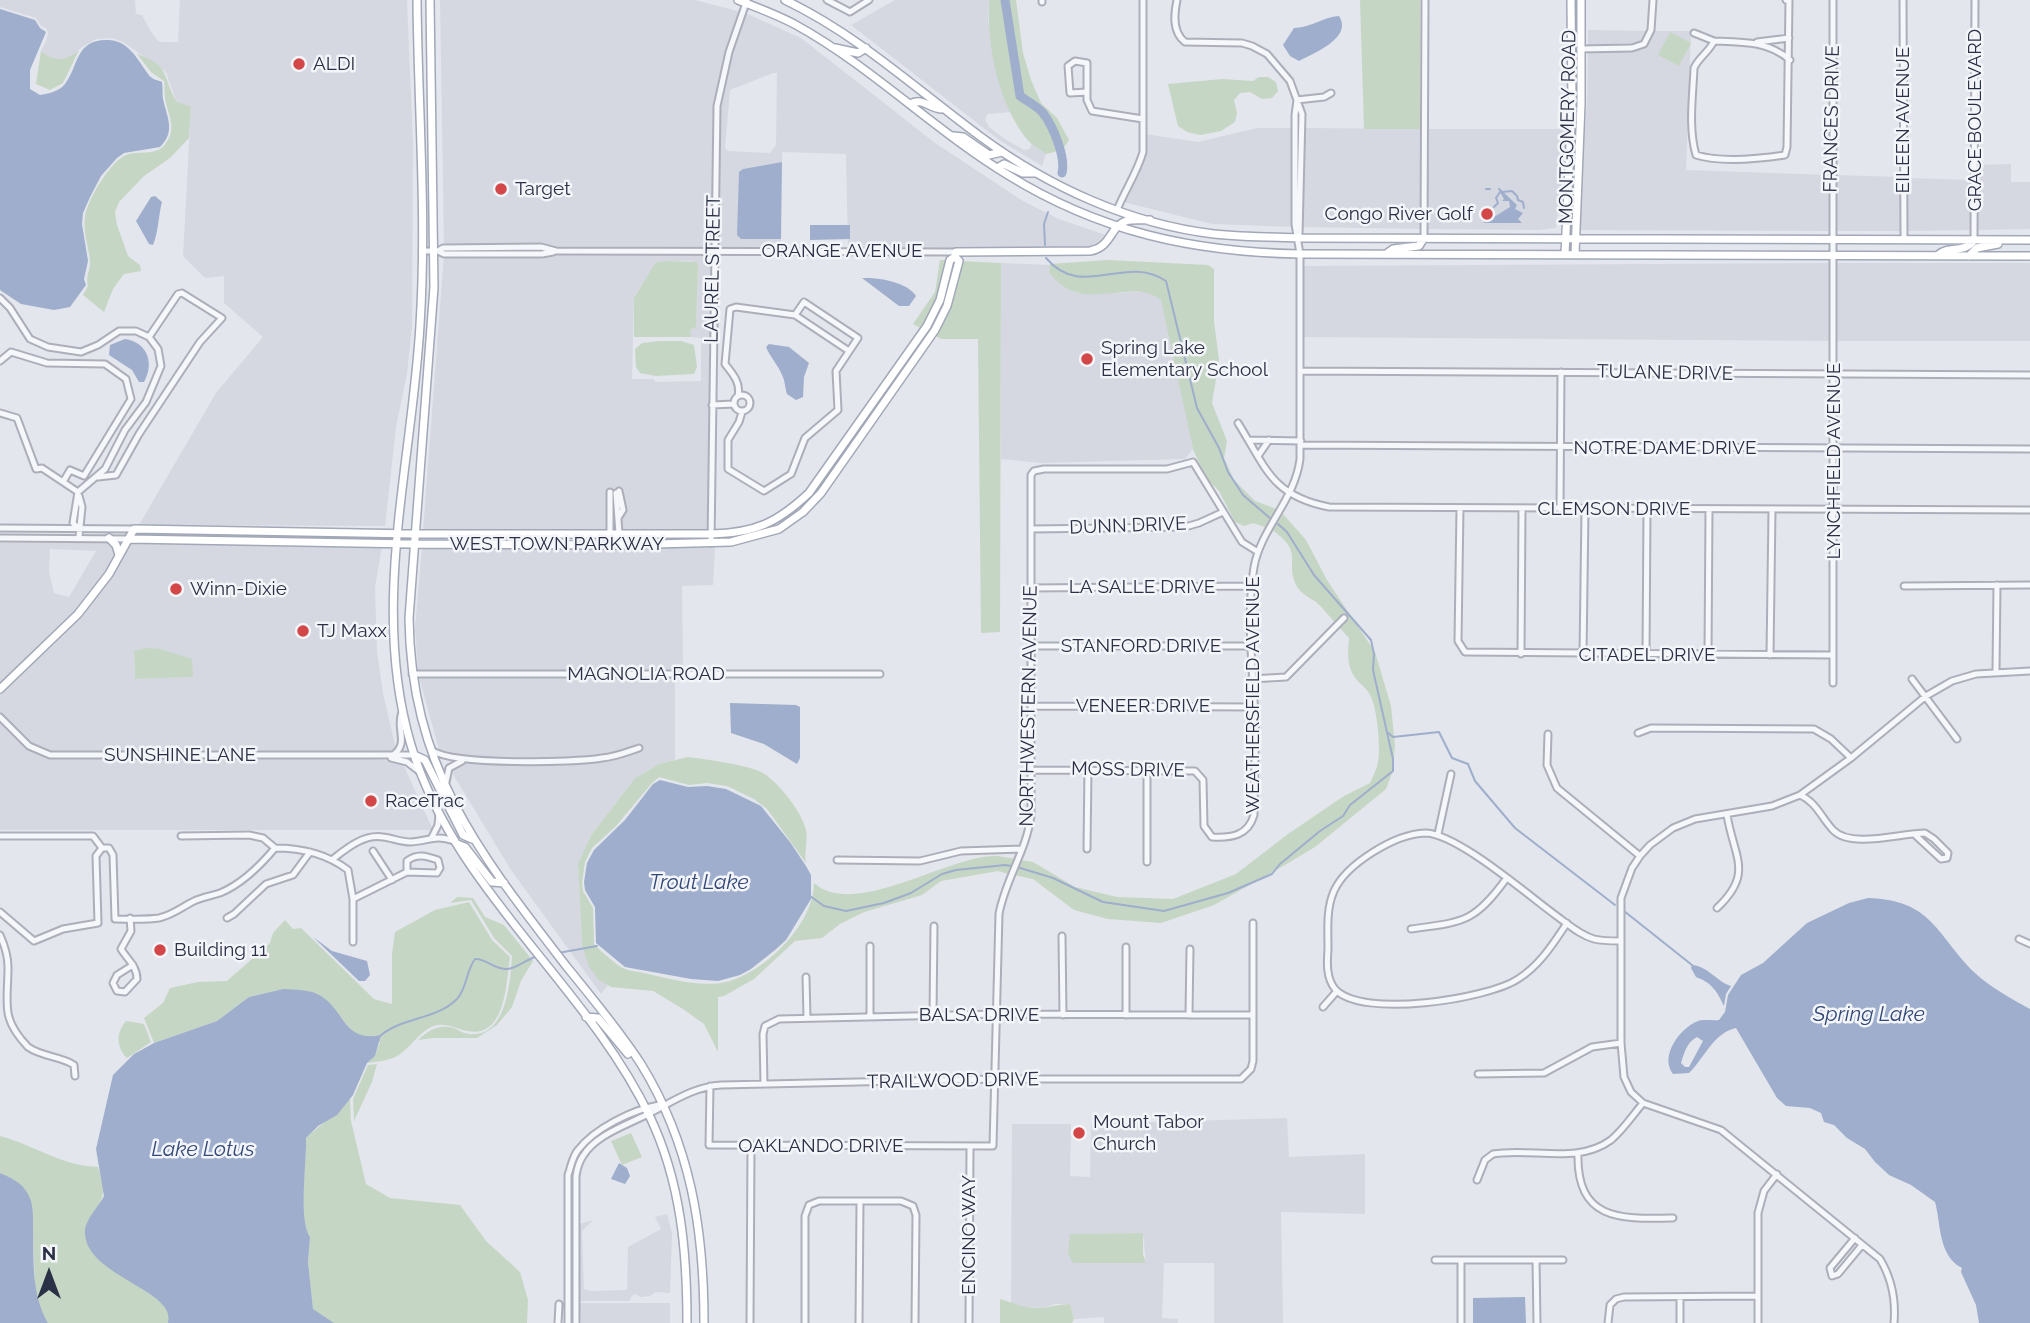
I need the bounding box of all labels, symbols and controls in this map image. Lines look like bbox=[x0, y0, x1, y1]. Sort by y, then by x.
street label: GRACE BOULEVARD bbox=[1964, 29, 1986, 211]
street label: MONTGOMERY ROAD bbox=[1555, 30, 1581, 224]
street label: FRANCES DRIVE bbox=[1819, 45, 1845, 193]
street label: EILEEN AVENUE bbox=[1892, 47, 1914, 193]
place label: ALDI bbox=[313, 53, 355, 75]
marker: ALDI bbox=[291, 56, 307, 72]
place label: Target bbox=[515, 178, 571, 200]
marker: Target bbox=[493, 181, 509, 197]
street label: LAUREL STREET bbox=[700, 195, 726, 343]
place label: Congo River Golf bbox=[1324, 203, 1473, 225]
marker: Congo River Golf bbox=[1479, 206, 1495, 222]
street label: ORANGE AVENUE bbox=[762, 240, 922, 262]
place label: Spring Lake Elementary School bbox=[1101, 337, 1268, 381]
marker: Spring Lake Elementary School bbox=[1079, 351, 1095, 367]
street label: TULANE DRIVE bbox=[1597, 360, 1733, 386]
street label: LYNCHFIELD AVENUE bbox=[1823, 363, 1845, 559]
street label: NOTRE DAME DRIVE bbox=[1573, 437, 1757, 459]
street label: CLEMSON DRIVE bbox=[1538, 498, 1690, 520]
street label: DUNN DRIVE bbox=[1069, 513, 1187, 539]
street label: WEST TOWN PARKWAY bbox=[450, 533, 664, 555]
street label: LA SALLE DRIVE bbox=[1069, 576, 1215, 598]
street label: WEATHERSFIELD AVENUE bbox=[1242, 576, 1264, 814]
place label: Winn-Dixie bbox=[190, 578, 287, 600]
marker: Winn-Dixie bbox=[168, 581, 184, 597]
street label: NORTHWESTERN AVENUE bbox=[1015, 585, 1043, 827]
place label: TJ Maxx bbox=[317, 620, 387, 642]
marker: TJ Maxx bbox=[295, 623, 311, 639]
street label: STANFORD DRIVE bbox=[1061, 635, 1221, 657]
street label: CITADEL DRIVE bbox=[1578, 644, 1716, 666]
street label: MAGNOLIA ROAD bbox=[567, 663, 725, 685]
street label: VENEER DRIVE bbox=[1076, 695, 1210, 717]
street label: SUNSHINE LANE bbox=[104, 744, 256, 766]
street label: MOSS DRIVE bbox=[1071, 758, 1185, 782]
place label: RaceTrac bbox=[385, 790, 464, 812]
marker: RaceTrac bbox=[363, 793, 379, 809]
water label: Trout Lake bbox=[649, 870, 749, 896]
place label: Building 11 bbox=[174, 939, 267, 961]
marker: Building 11 bbox=[152, 942, 168, 958]
water label: Spring Lake bbox=[1813, 1002, 1925, 1028]
street label: BALSA DRIVE bbox=[919, 1004, 1039, 1026]
street label: TRAILWOOD DRIVE bbox=[867, 1068, 1039, 1094]
place label: Mount Tabor Church bbox=[1093, 1111, 1204, 1155]
marker: Mount Tabor Church bbox=[1071, 1125, 1087, 1141]
street label: OAKLANDO DRIVE bbox=[738, 1135, 904, 1157]
water label: Lake Lotus bbox=[152, 1137, 254, 1163]
street label: ENCINO WAY bbox=[958, 1175, 980, 1295]
north arrow bbox=[14, 1239, 84, 1309]
text: N bbox=[42, 1242, 56, 1264]

